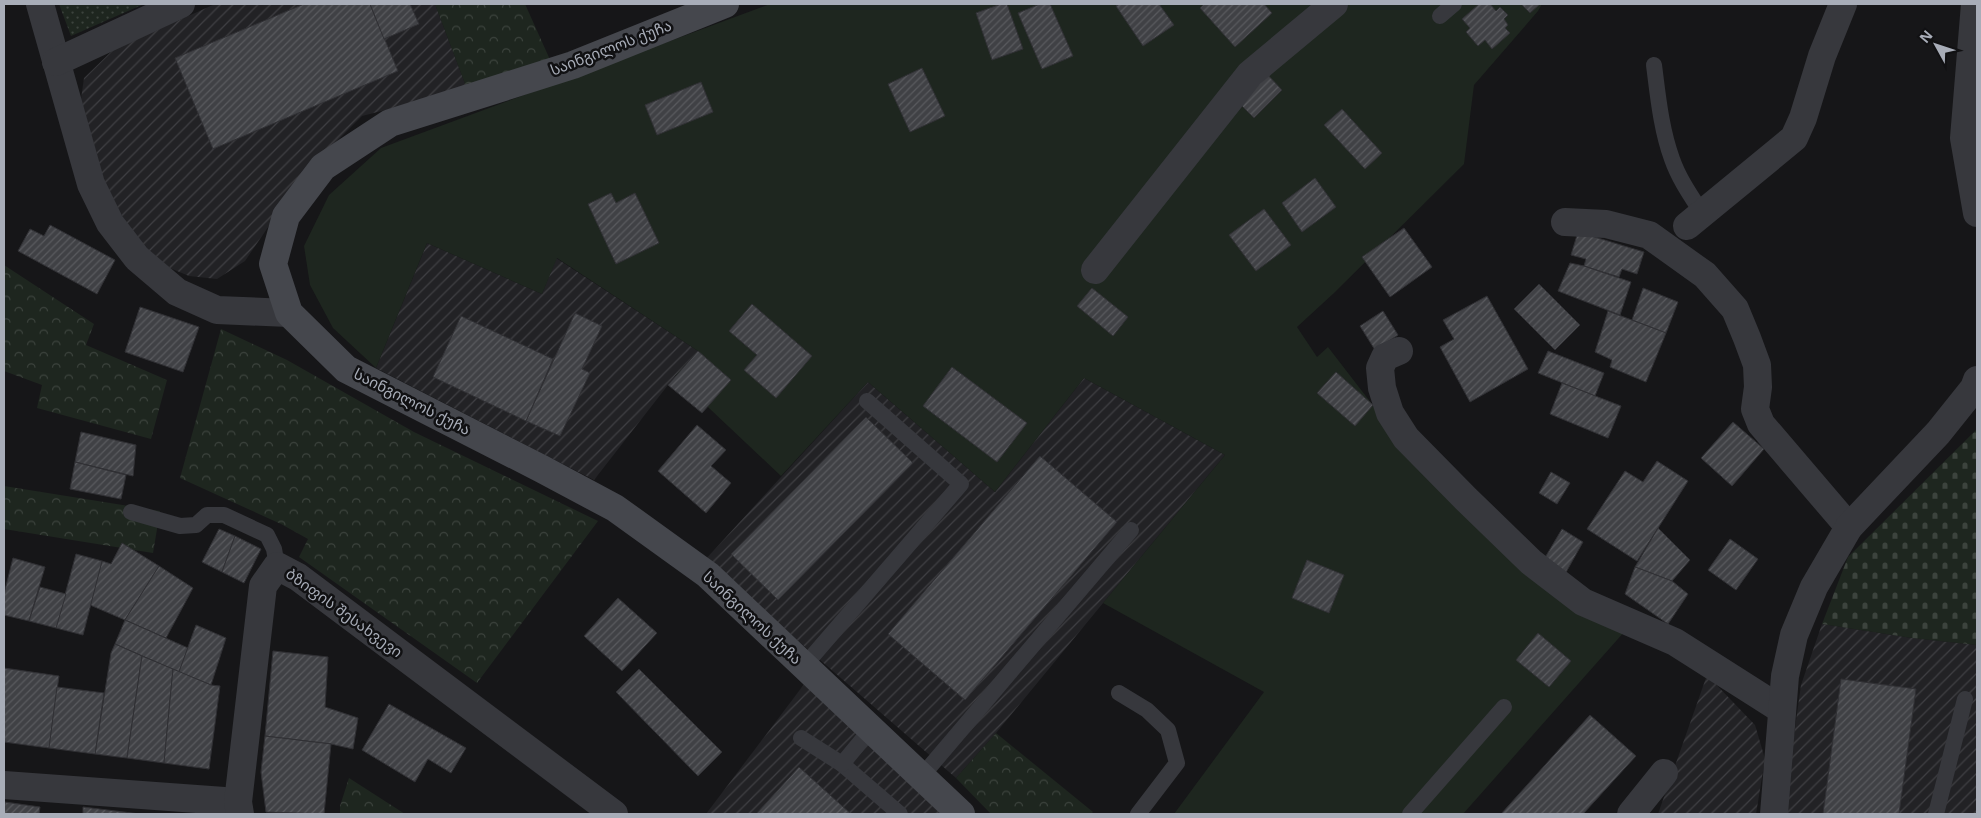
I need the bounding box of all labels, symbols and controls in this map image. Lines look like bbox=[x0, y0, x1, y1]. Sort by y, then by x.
street label: საინგილოს ქუჩა bbox=[547, 15, 674, 79]
north arrow bbox=[1911, 20, 1961, 70]
text: N bbox=[1915, 26, 1937, 47]
street label: საინგილოს ქუჩა bbox=[351, 363, 474, 439]
street label: ბზიფის შესახვევი bbox=[282, 563, 407, 661]
street label: საინგილოს ქუჩა bbox=[699, 566, 806, 668]

